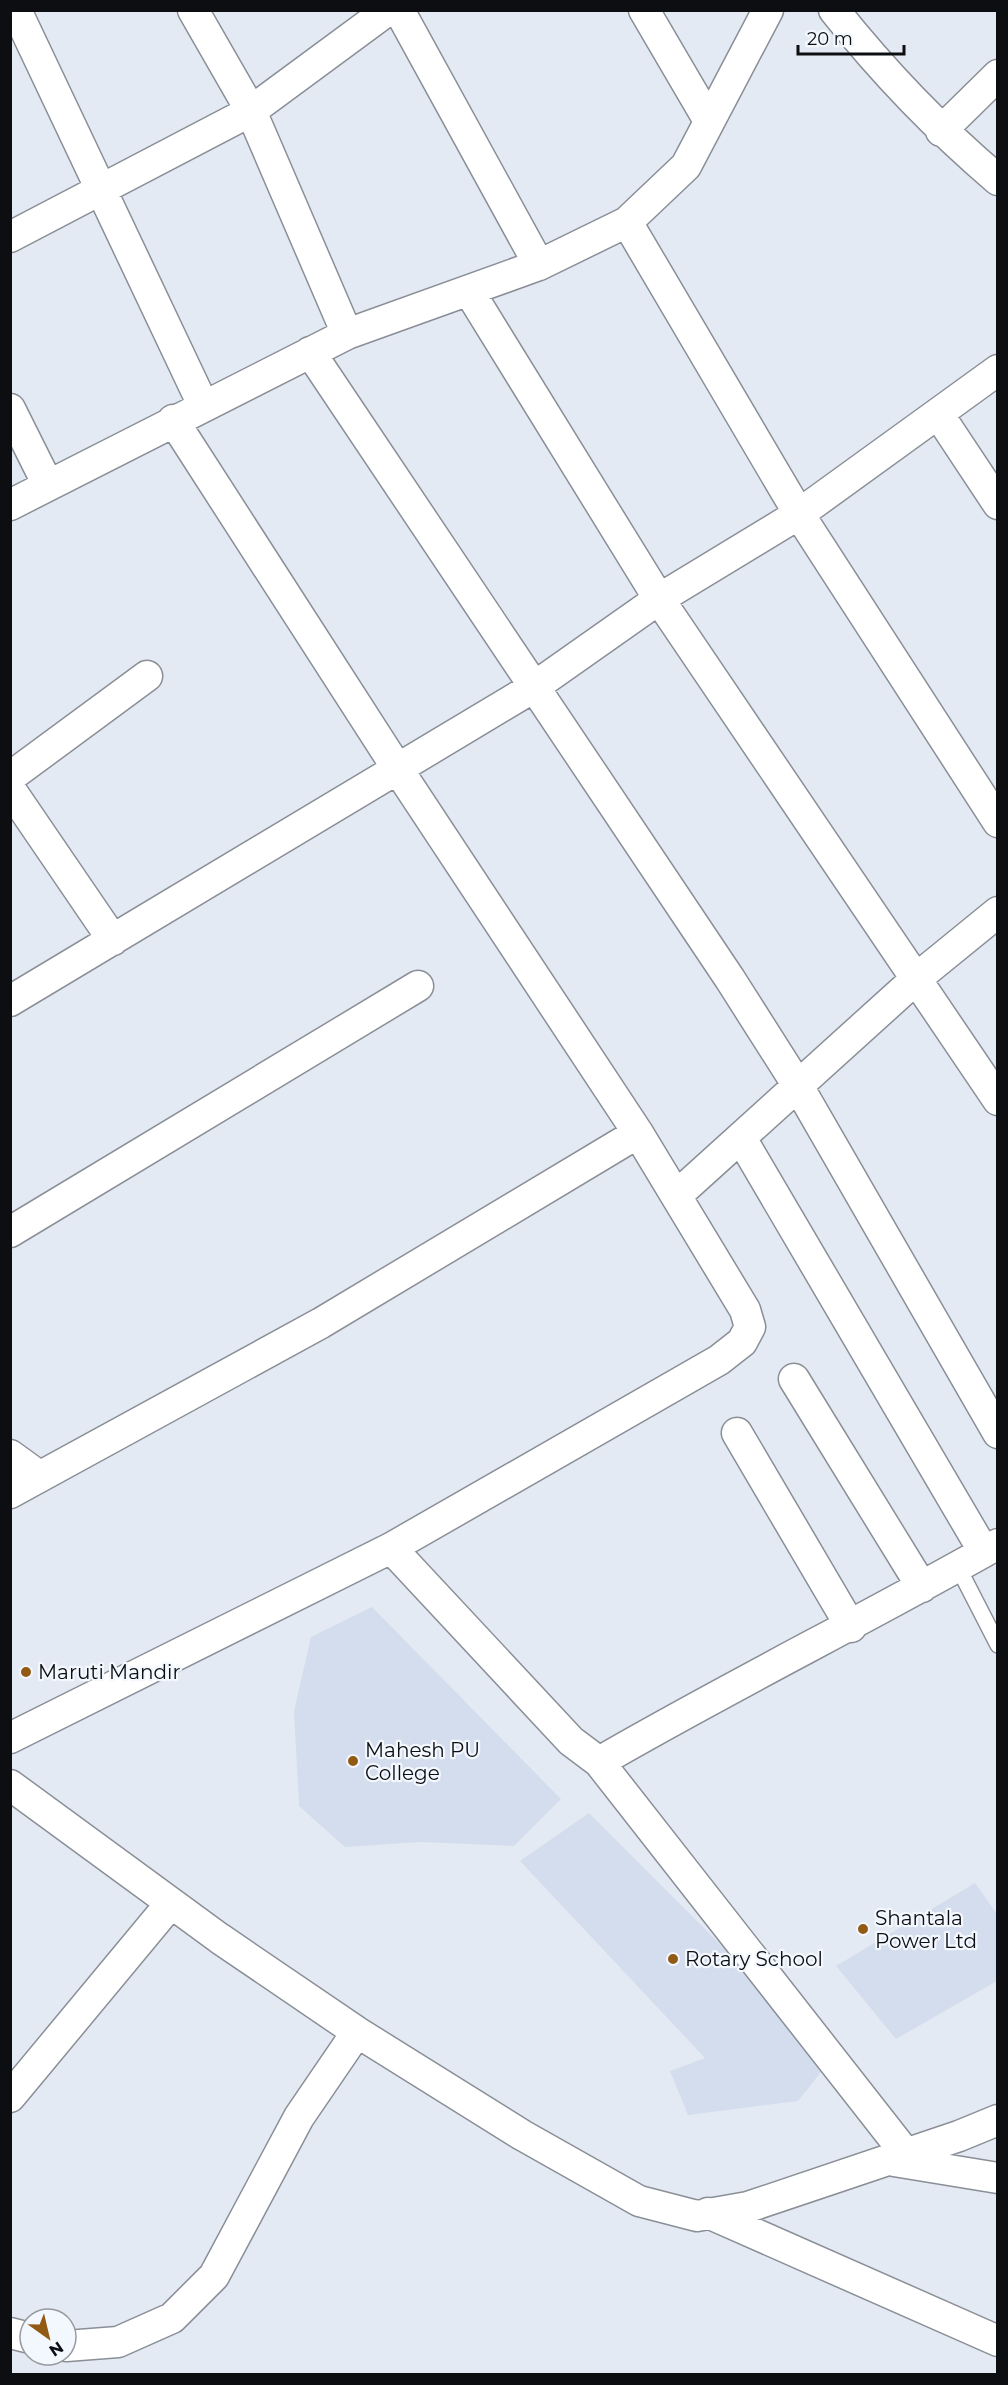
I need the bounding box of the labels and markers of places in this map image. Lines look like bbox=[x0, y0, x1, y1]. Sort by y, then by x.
place label: Maruti Mandir bbox=[38, 1660, 180, 1684]
marker: Maruti Mandir bbox=[19, 1665, 33, 1679]
place label: Mahesh PU College bbox=[365, 1738, 480, 1785]
marker: Mahesh PU College bbox=[346, 1754, 360, 1768]
place label: Shantala Power Ltd bbox=[875, 1906, 977, 1953]
marker: Shantala Power Ltd bbox=[856, 1922, 870, 1936]
place label: Rotary School bbox=[685, 1947, 823, 1971]
marker: Rotary School bbox=[666, 1952, 680, 1966]

